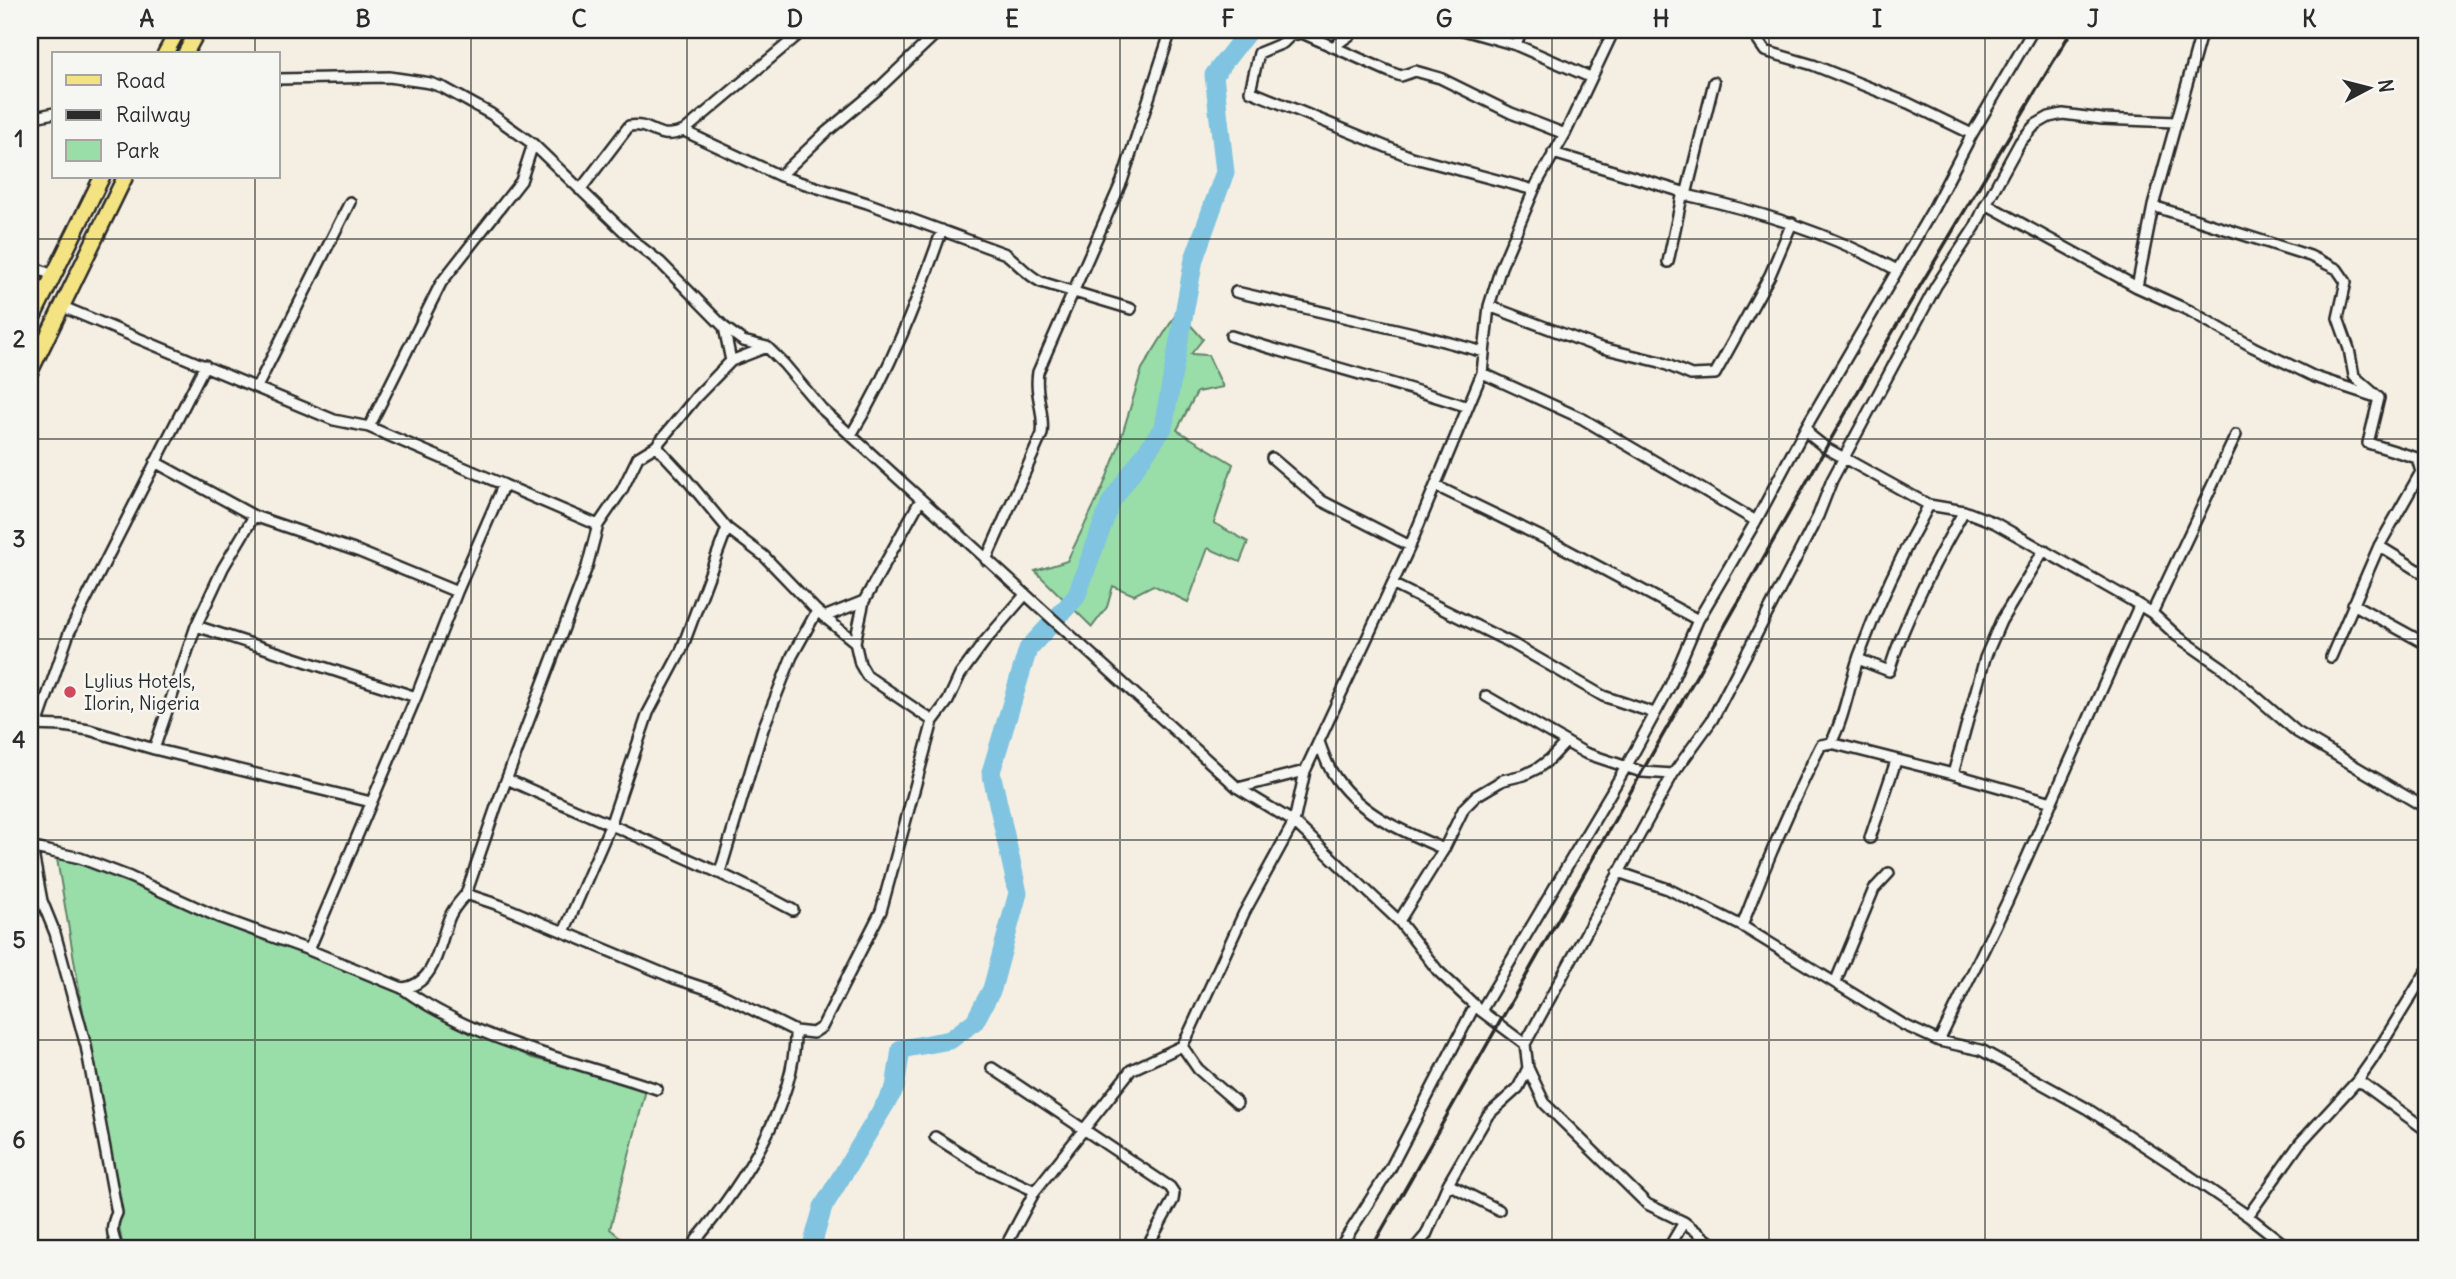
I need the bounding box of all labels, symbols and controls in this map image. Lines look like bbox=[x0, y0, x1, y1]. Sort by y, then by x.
text: A bbox=[140, 4, 155, 33]
text: B bbox=[355, 4, 371, 33]
text: C bbox=[571, 4, 587, 33]
text: D bbox=[787, 4, 803, 33]
text: E bbox=[1005, 4, 1019, 33]
text: F bbox=[1221, 4, 1235, 33]
text: G bbox=[1436, 4, 1452, 33]
text: H bbox=[1653, 4, 1669, 33]
text: I bbox=[1872, 4, 1882, 33]
text: J bbox=[2087, 4, 2099, 33]
text: K bbox=[2302, 4, 2317, 33]
legend bbox=[52, 52, 280, 178]
north arrow bbox=[2334, 52, 2404, 122]
text: Road bbox=[116, 67, 165, 94]
text: N bbox=[2373, 78, 2399, 94]
text: Railway bbox=[116, 101, 191, 128]
text: 1 bbox=[14, 124, 24, 153]
text: Park bbox=[116, 137, 159, 164]
text: 2 bbox=[13, 324, 26, 353]
text: 3 bbox=[12, 524, 26, 553]
place label: Lylius Hotels, Ilorin, Nigeria bbox=[84, 669, 200, 715]
marker: Lylius Hotels, Ilorin, Nigeria bbox=[62, 684, 78, 700]
text: 4 bbox=[12, 725, 26, 754]
text: 5 bbox=[12, 925, 26, 954]
text: 6 bbox=[12, 1125, 26, 1154]

